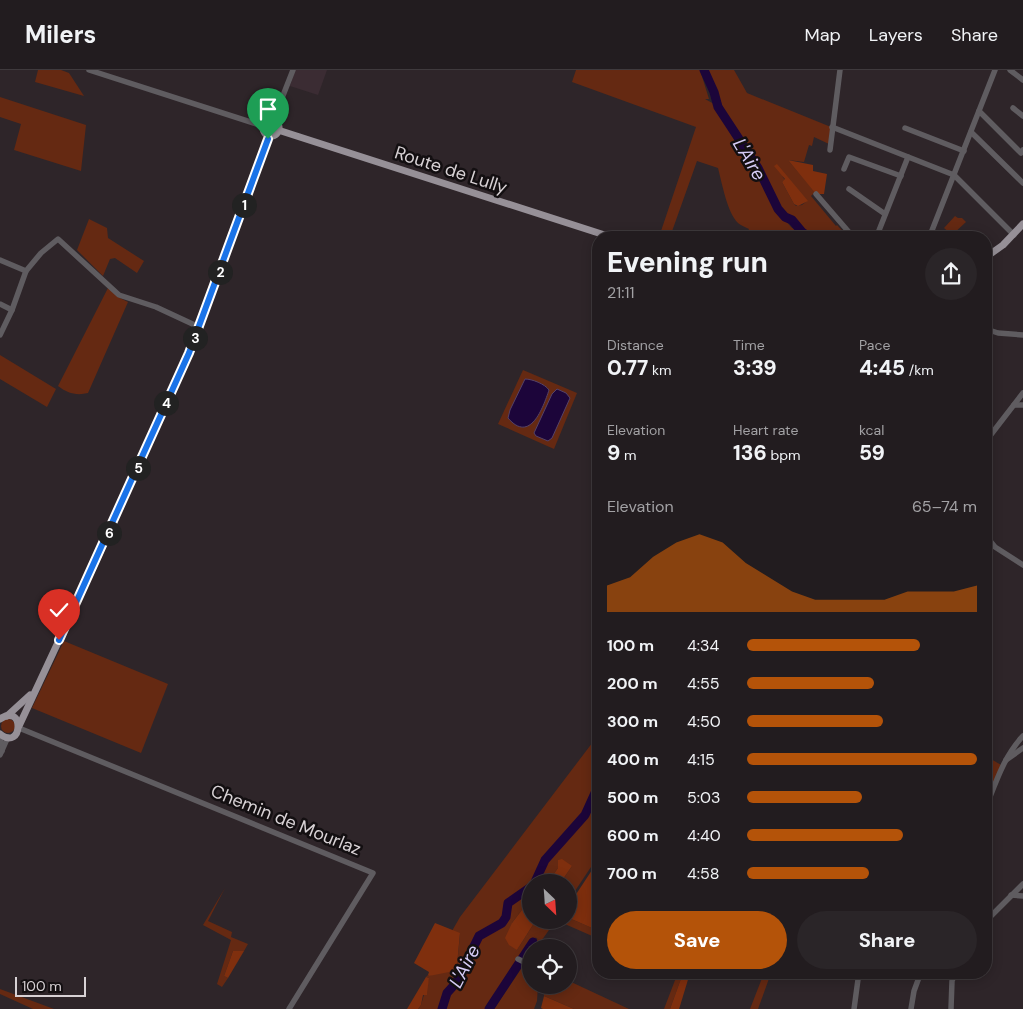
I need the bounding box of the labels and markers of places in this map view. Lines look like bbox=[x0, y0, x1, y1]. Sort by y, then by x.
pin bbox=[247, 88, 289, 139]
pin: 1 bbox=[232, 192, 256, 218]
pin: 2 bbox=[208, 260, 232, 284]
pin: 3 bbox=[182, 326, 208, 350]
pin: 4 bbox=[154, 390, 178, 416]
pin: 5 bbox=[126, 456, 150, 480]
pin: 6 bbox=[96, 520, 122, 546]
pin bbox=[38, 589, 80, 640]

